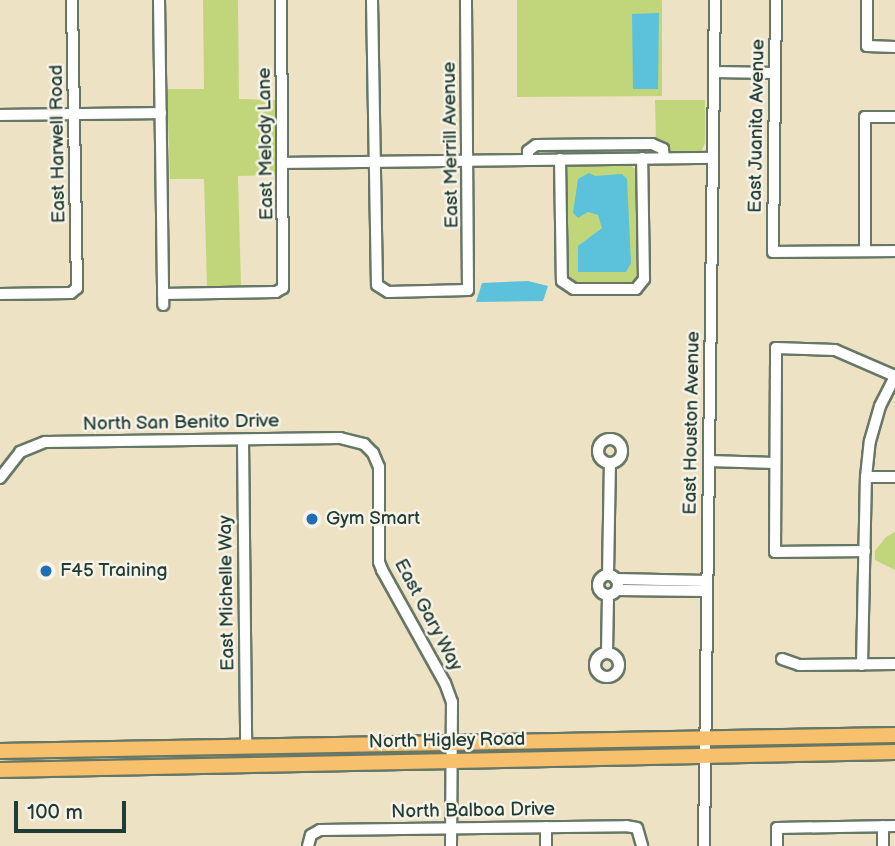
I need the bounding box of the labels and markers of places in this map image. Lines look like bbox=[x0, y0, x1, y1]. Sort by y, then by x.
place label: Gym Smart bbox=[326, 508, 421, 530]
marker: Gym Smart bbox=[304, 511, 320, 527]
place label: F45 Training bbox=[60, 560, 168, 582]
marker: F45 Training bbox=[38, 563, 54, 579]

